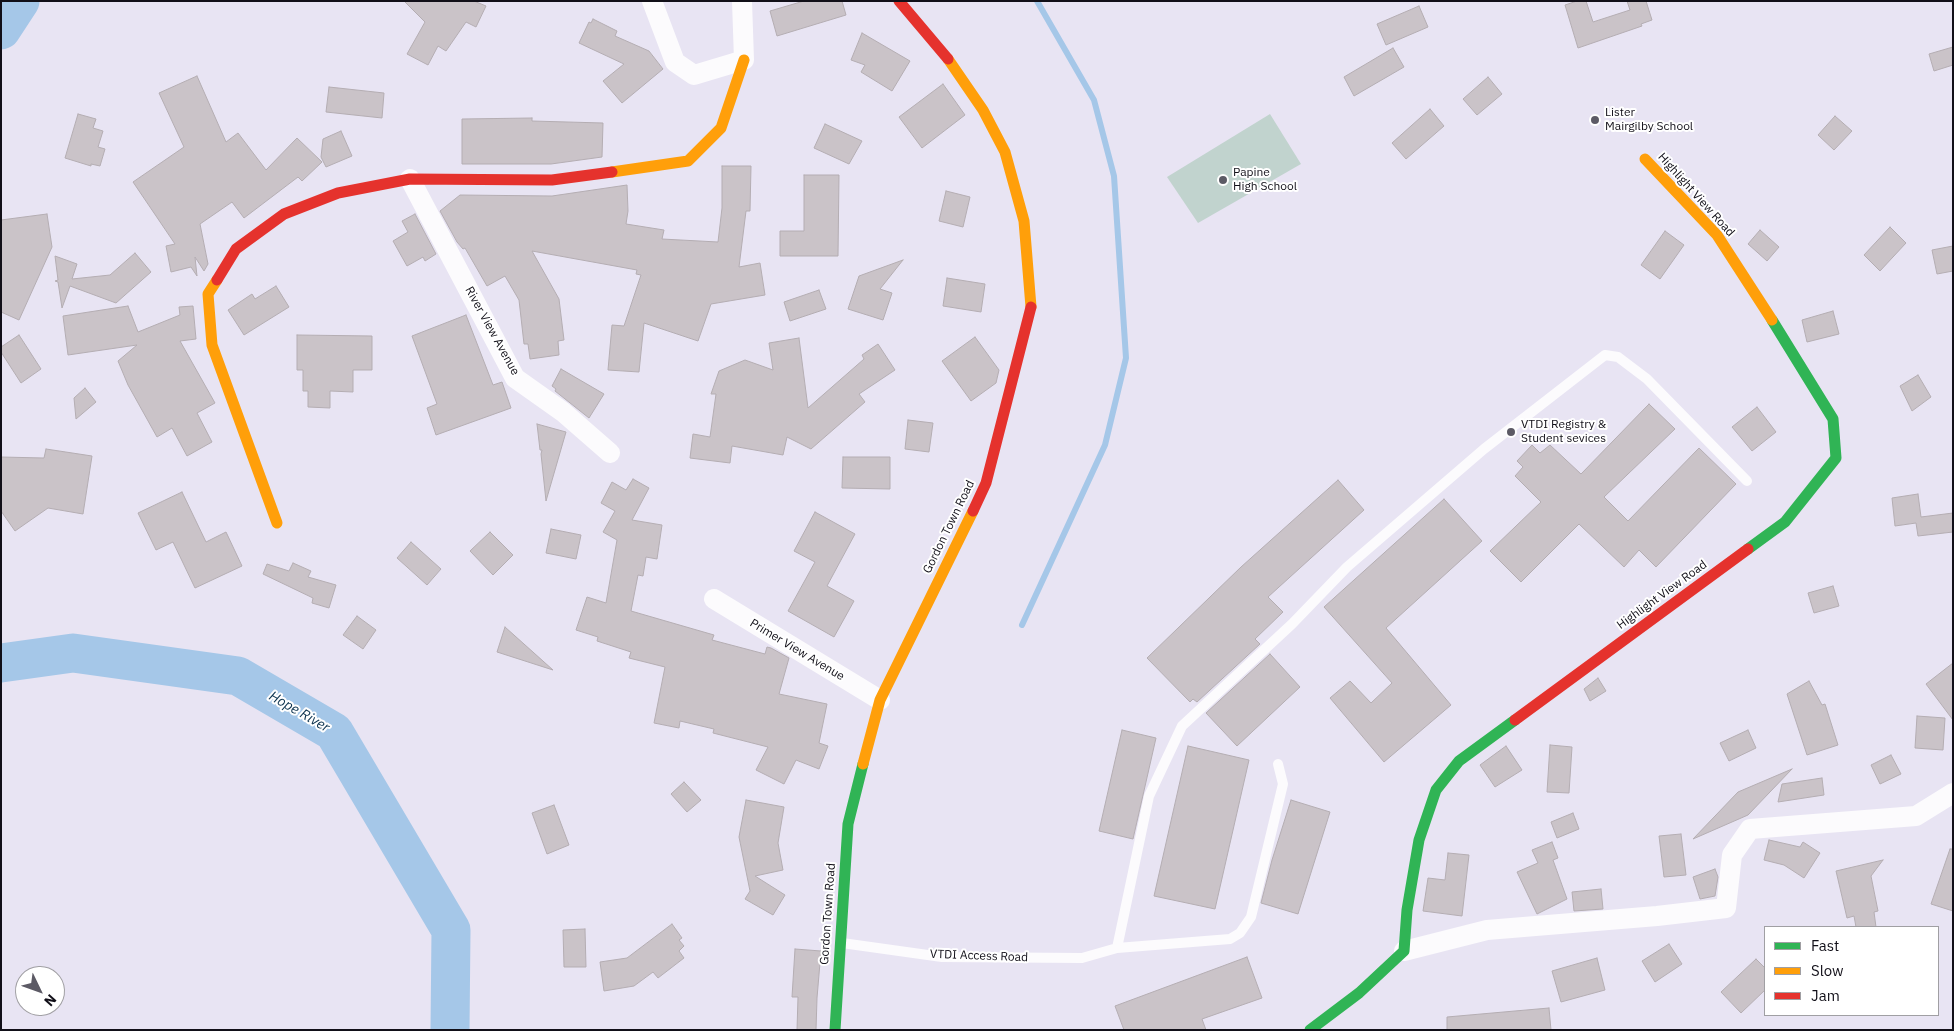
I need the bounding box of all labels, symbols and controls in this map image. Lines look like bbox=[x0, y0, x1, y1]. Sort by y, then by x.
place label: Lister Mairgilby School bbox=[1605, 106, 1693, 134]
marker: Lister Mairgilby School bbox=[1589, 114, 1601, 126]
street label: Highlight View Road bbox=[1655, 150, 1737, 240]
place label: Papine High School bbox=[1233, 166, 1297, 194]
marker: Papine High School bbox=[1217, 174, 1229, 186]
street label: River View Avenue bbox=[462, 284, 522, 378]
place label: VTDI Registry & Student sevices bbox=[1521, 418, 1606, 446]
marker: VTDI Registry & Student sevices bbox=[1505, 426, 1517, 438]
street label: Gordon Town Road bbox=[920, 478, 978, 576]
street label: Highlight View Road bbox=[1614, 558, 1710, 632]
street label: Primer View Avenue bbox=[747, 616, 847, 684]
water label: Hope River bbox=[266, 688, 332, 736]
street label: Gordon Town Road bbox=[817, 863, 839, 965]
legend bbox=[1764, 926, 1939, 1016]
text: Fast bbox=[1811, 936, 1839, 955]
street label: VTDI Access Road bbox=[930, 947, 1028, 965]
text: Slow bbox=[1811, 961, 1844, 980]
north arrow bbox=[15, 966, 65, 1016]
text: Jam bbox=[1811, 986, 1840, 1005]
text: N bbox=[40, 991, 60, 1010]

